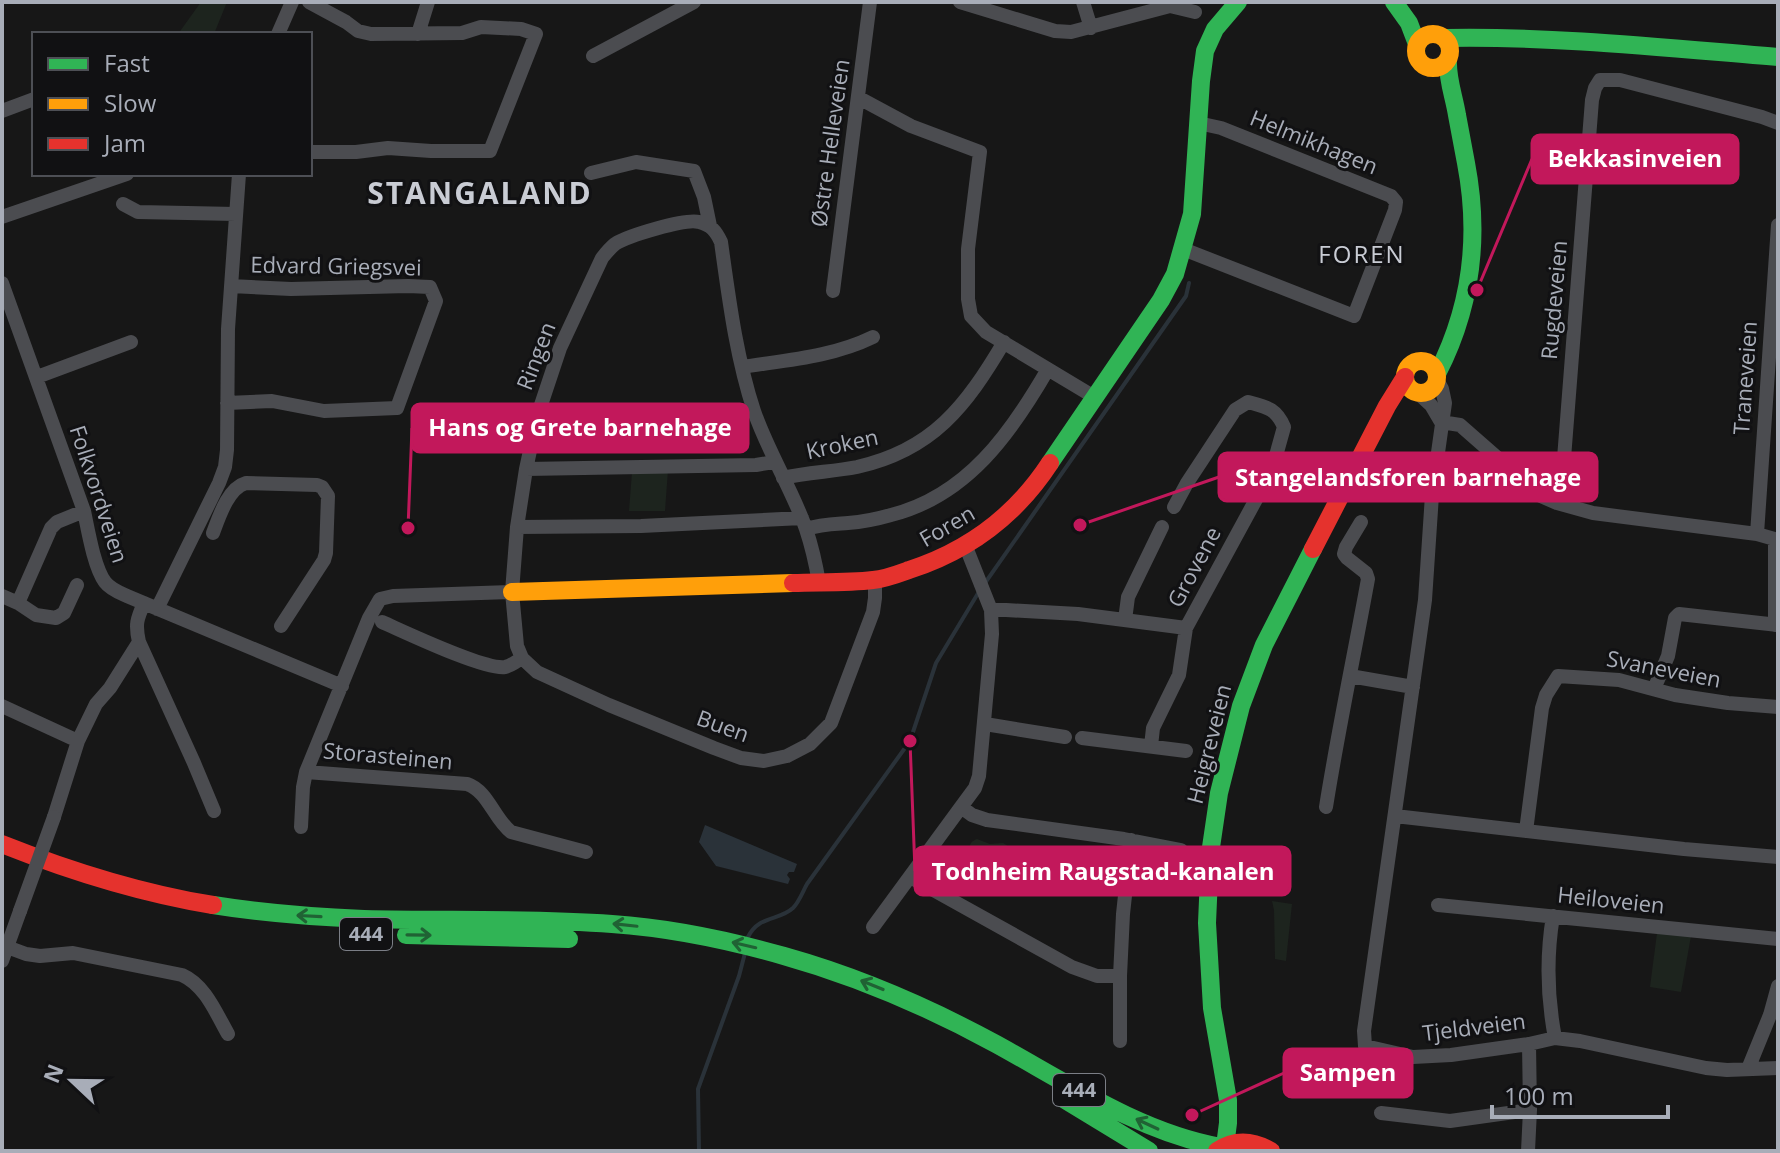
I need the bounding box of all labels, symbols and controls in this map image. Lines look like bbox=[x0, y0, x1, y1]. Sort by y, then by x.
legend bbox=[32, 32, 312, 176]
text: Fast bbox=[104, 46, 150, 79]
street label: Østre Helleveien bbox=[802, 57, 856, 229]
text: Slow bbox=[104, 86, 157, 119]
street label: Helmikhagen bbox=[1246, 102, 1383, 180]
text: Jam bbox=[102, 126, 146, 159]
callout: Bekkasinveien bbox=[1532, 135, 1738, 183]
text: Bekkasinveien bbox=[1548, 141, 1722, 174]
district label: STANGALAND bbox=[367, 172, 593, 213]
district label: FOREN bbox=[1318, 237, 1406, 270]
street label: Rugdeveien bbox=[1533, 239, 1573, 361]
street label: Edvard Griegsvei bbox=[250, 249, 422, 281]
street label: Ringen bbox=[508, 317, 562, 394]
street label: Traneveien bbox=[1725, 320, 1763, 436]
callout: Hans og Grete barnehage bbox=[412, 404, 748, 452]
text: Hans og Grete barnehage bbox=[428, 410, 732, 443]
street label: Folkvordveien bbox=[64, 421, 136, 566]
street label: Kroken bbox=[803, 421, 881, 465]
callout: Stangelandsforen barnehage bbox=[1219, 453, 1597, 501]
text: Stangelandsforen barnehage bbox=[1235, 460, 1581, 493]
street label: Foren bbox=[913, 497, 980, 553]
street label: Grovene bbox=[1159, 521, 1227, 612]
street label: Svaneveien bbox=[1604, 642, 1724, 694]
street label: Heigreveien bbox=[1179, 681, 1237, 807]
street label: Buen bbox=[693, 702, 754, 748]
street label: Storasteinen bbox=[322, 734, 454, 776]
callout: Todnheim Raugstad-kanalen bbox=[915, 847, 1290, 895]
text: Todnheim Raugstad-kanalen bbox=[931, 854, 1275, 887]
street label: Heiloveien bbox=[1556, 878, 1666, 920]
one-way arrow bbox=[296, 908, 323, 923]
road number: 444 bbox=[340, 918, 392, 950]
one-way arrow bbox=[612, 918, 639, 933]
one-way arrow bbox=[405, 928, 432, 943]
one-way arrow bbox=[731, 937, 757, 952]
one-way arrow bbox=[860, 976, 884, 991]
street label: Tjeldveien bbox=[1421, 1005, 1527, 1047]
north arrow bbox=[32, 1041, 112, 1121]
callout: Sampen bbox=[1284, 1049, 1412, 1097]
text: Sampen bbox=[1300, 1055, 1396, 1088]
text: N bbox=[35, 1059, 70, 1087]
scale bar bbox=[1492, 1069, 1668, 1119]
road number: 444 bbox=[1053, 1074, 1105, 1106]
text: 100 m bbox=[1504, 1079, 1574, 1112]
one-way arrow bbox=[1136, 1116, 1160, 1131]

